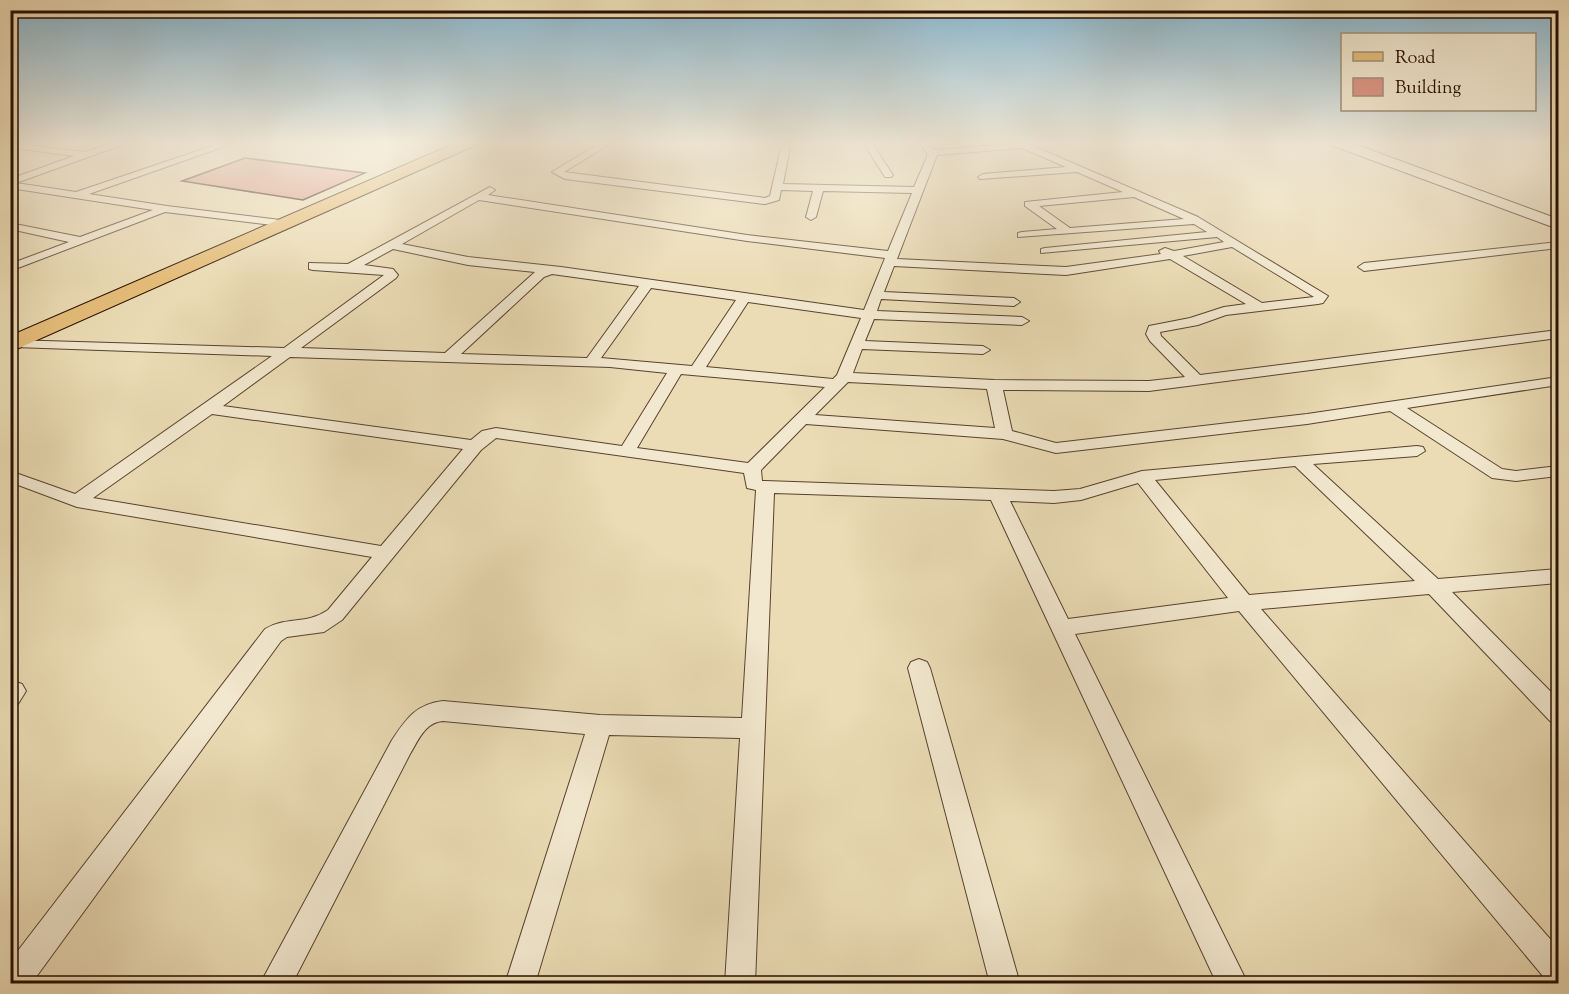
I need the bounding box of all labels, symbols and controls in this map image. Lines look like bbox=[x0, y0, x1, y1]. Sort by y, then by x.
legend bbox=[1341, 33, 1536, 111]
text: Road bbox=[1395, 46, 1435, 72]
text: Building bbox=[1395, 76, 1461, 102]

